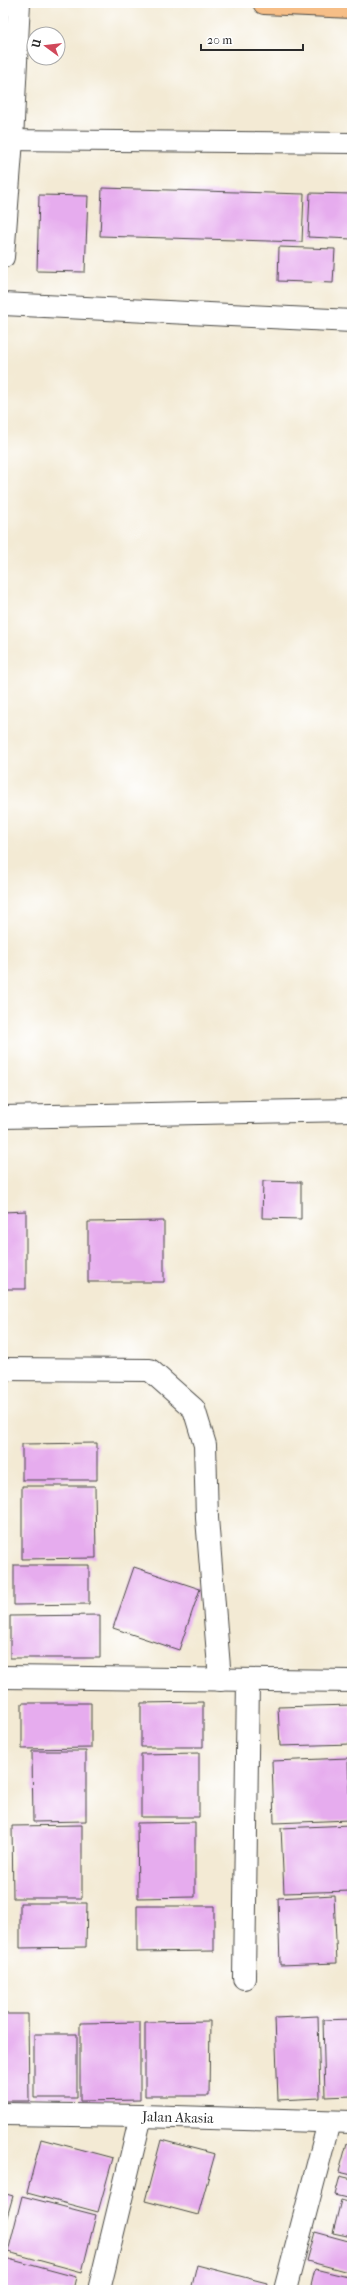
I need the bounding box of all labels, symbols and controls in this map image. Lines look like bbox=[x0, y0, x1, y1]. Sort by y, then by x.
north arrow bbox=[26, 26, 66, 66]
scale bar bbox=[201, 26, 303, 52]
text: 20 m bbox=[207, 33, 232, 47]
text: U bbox=[29, 37, 44, 50]
street label: Jalan Akasia bbox=[141, 2108, 214, 2127]

